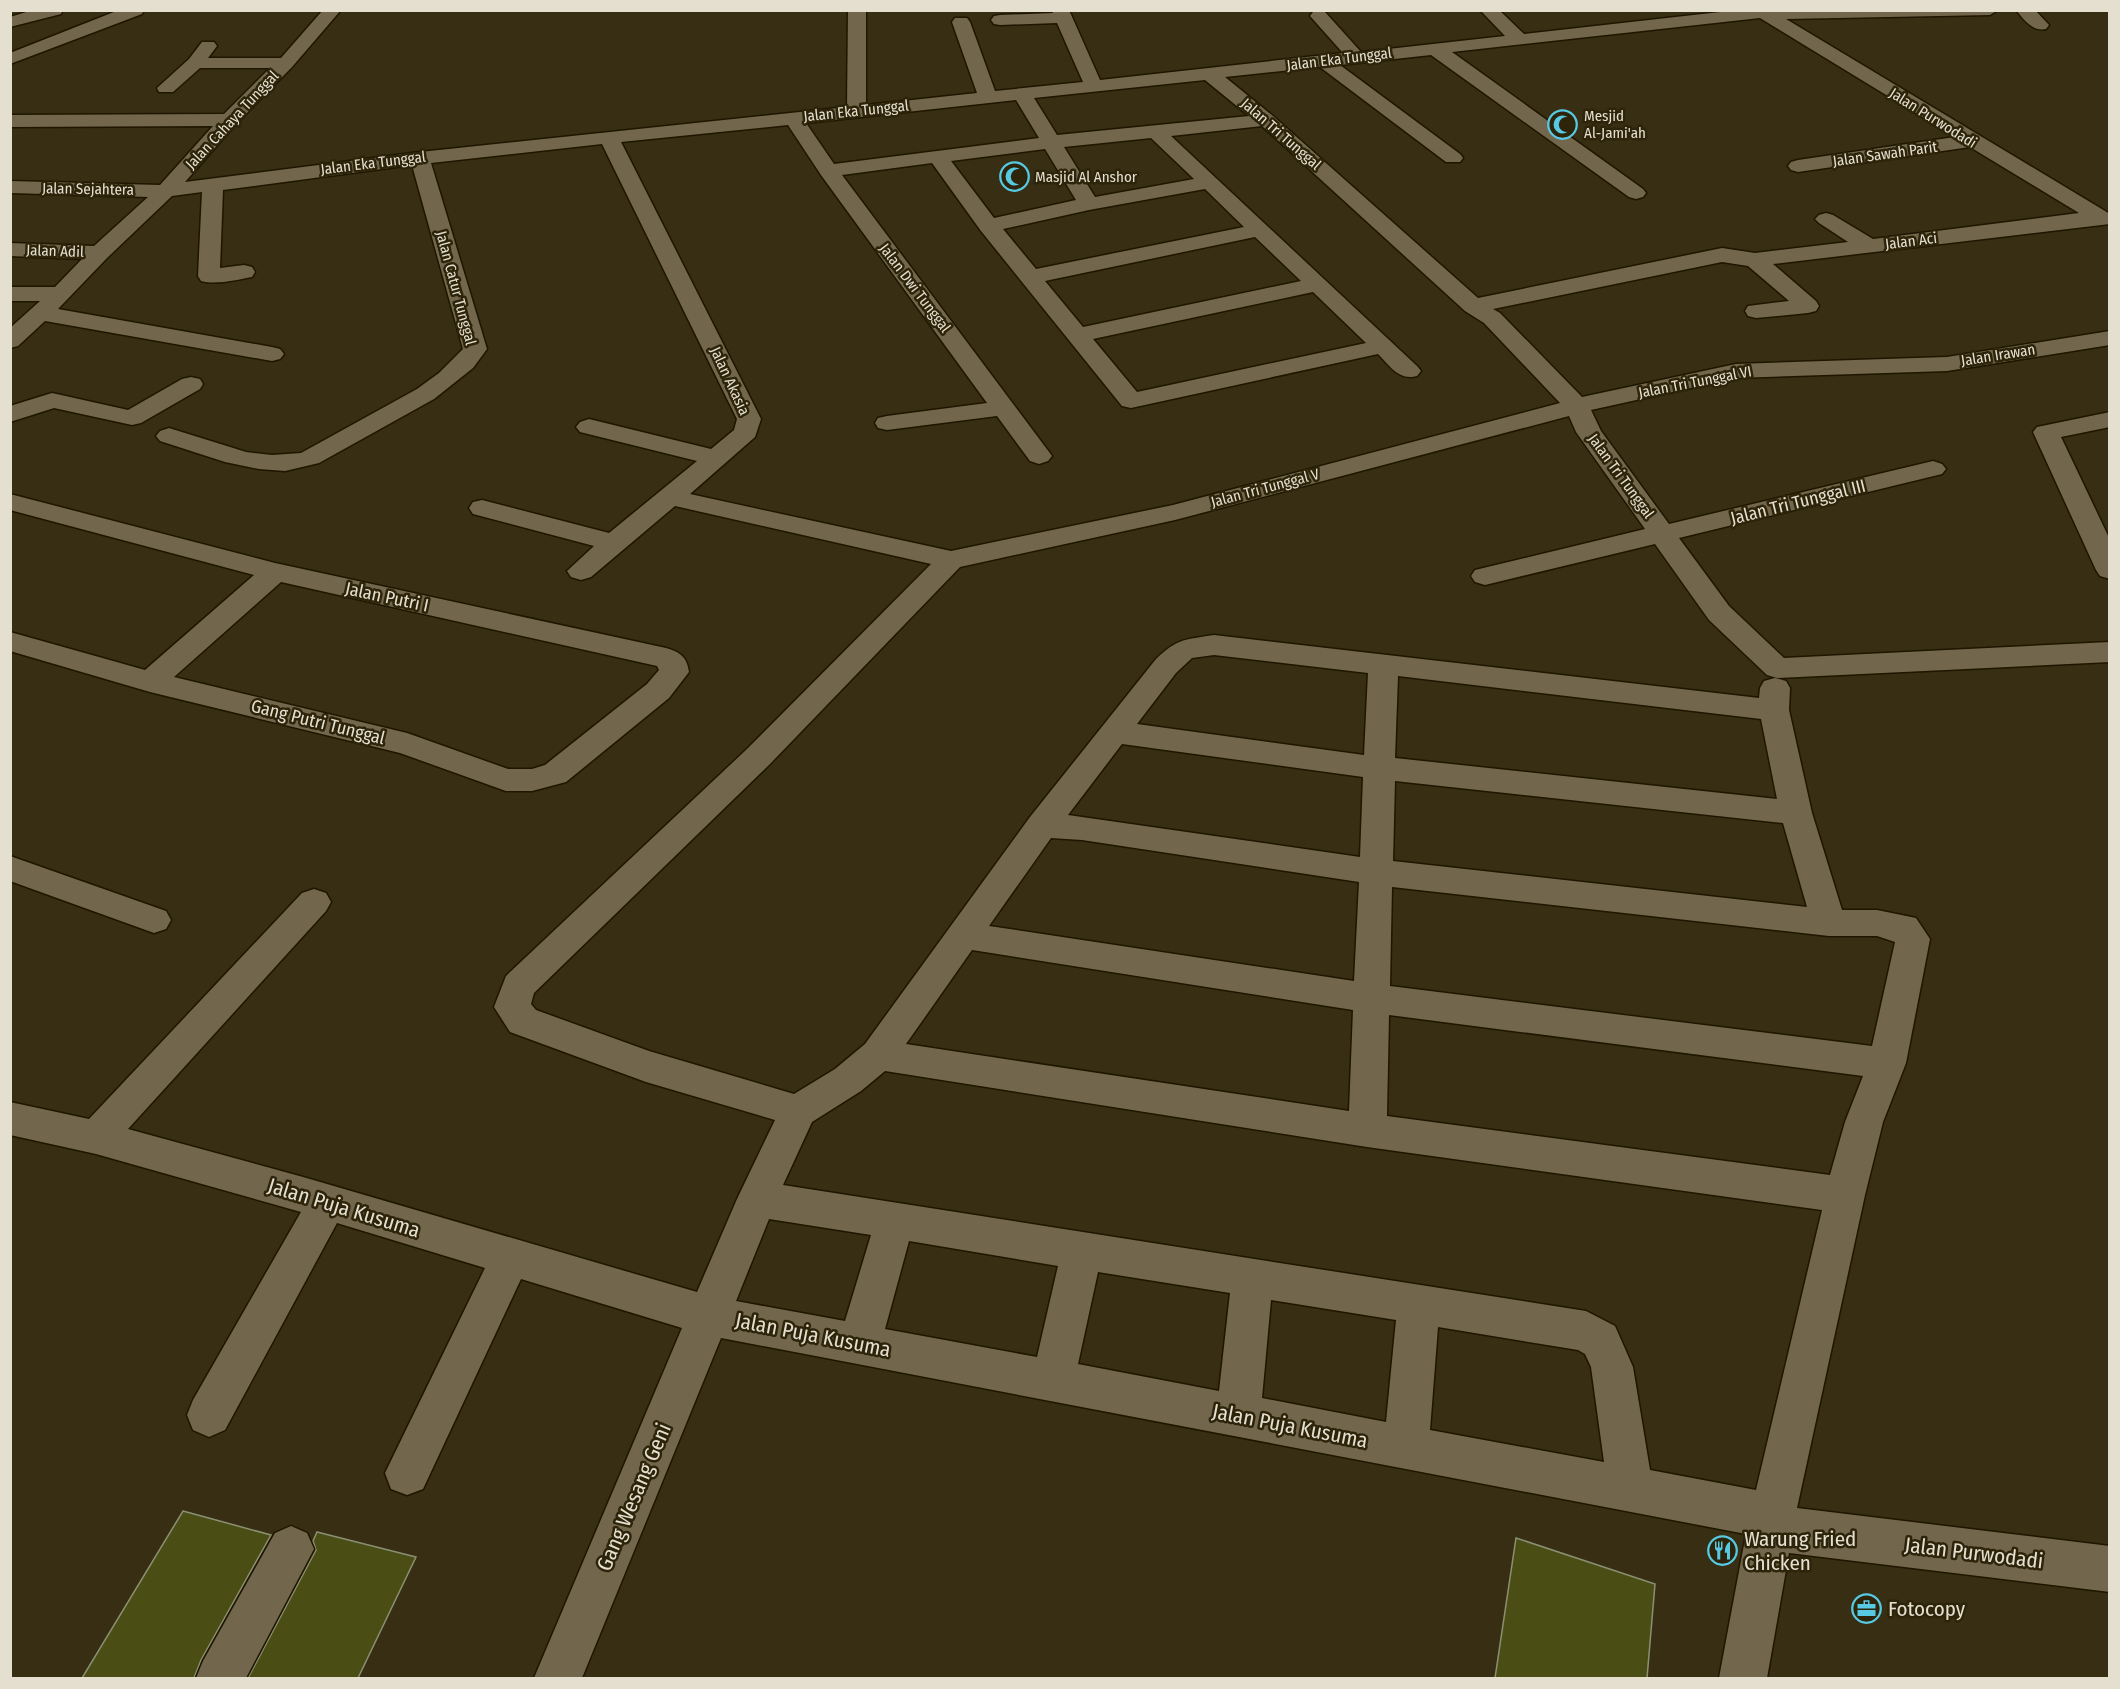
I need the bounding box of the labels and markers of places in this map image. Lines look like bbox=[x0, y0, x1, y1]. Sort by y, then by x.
place label: Mesjid Al-Jami'ah bbox=[1584, 107, 1646, 142]
mosque icon: Mesjid Al-Jami'ah bbox=[1547, 109, 1579, 141]
mosque icon: Masjid Al Anshor bbox=[998, 161, 1030, 193]
place label: Masjid Al Anshor bbox=[1035, 168, 1138, 186]
place label: Warung Fried Chicken bbox=[1744, 1526, 1856, 1576]
restaurant icon: Warung Fried Chicken bbox=[1707, 1535, 1739, 1567]
office icon: Fotocopy bbox=[1851, 1593, 1883, 1625]
place label: Fotocopy bbox=[1888, 1596, 1966, 1622]

